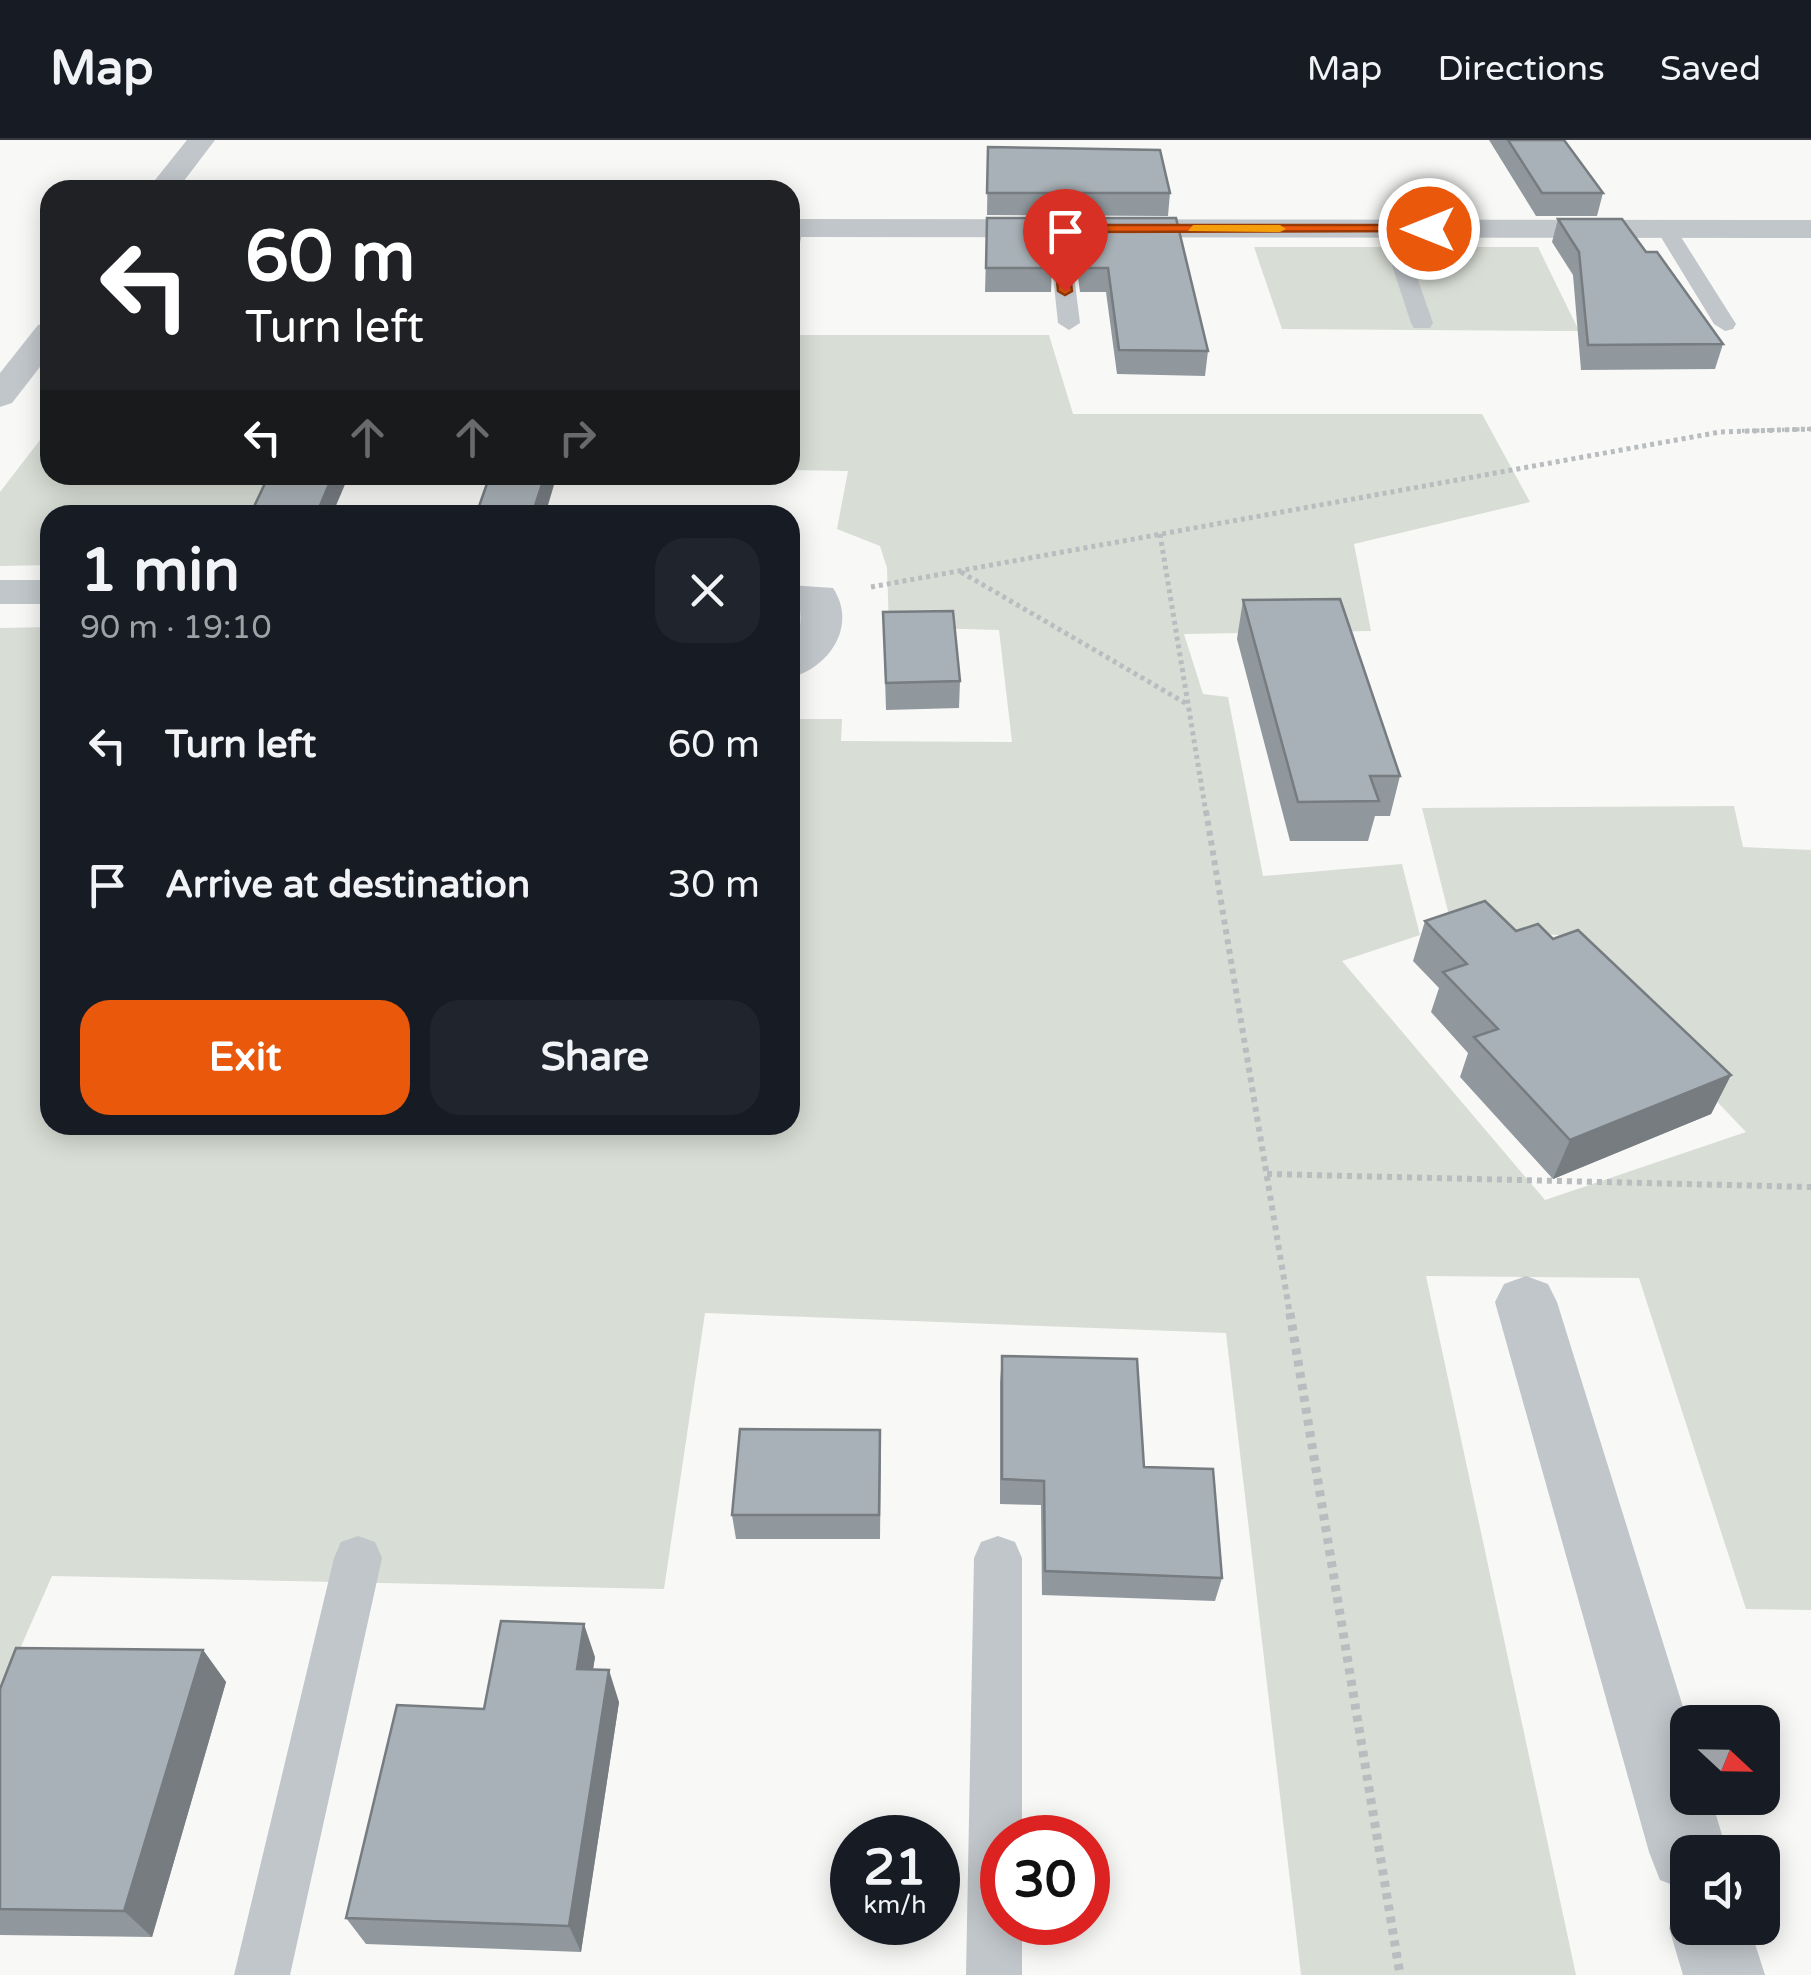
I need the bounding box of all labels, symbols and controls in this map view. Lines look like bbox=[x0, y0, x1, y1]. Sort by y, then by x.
text: Map bbox=[50, 40, 154, 98]
text: Map bbox=[1307, 48, 1382, 90]
text: Directions bbox=[1437, 48, 1605, 90]
text: Saved bbox=[1660, 48, 1761, 90]
position arrow bbox=[1377, 177, 1481, 281]
pin bbox=[1023, 189, 1108, 292]
icon: arrive bbox=[1038, 204, 1093, 259]
text: 60 m bbox=[245, 216, 415, 300]
icon: left bbox=[80, 220, 210, 350]
text: Turn left bbox=[245, 301, 424, 355]
icon: left bbox=[235, 410, 290, 465]
icon: ahead bbox=[340, 410, 395, 465]
icon: ahead bbox=[445, 410, 500, 465]
icon: right bbox=[550, 410, 605, 465]
text: 1 min bbox=[80, 535, 240, 607]
button: close bbox=[655, 538, 760, 643]
text: 90 m · 19:10 bbox=[80, 609, 272, 647]
icon: left bbox=[80, 718, 135, 773]
text: Turn left bbox=[165, 722, 316, 768]
text: 60 m bbox=[668, 722, 760, 768]
icon: arrive bbox=[80, 858, 135, 913]
text: Arrive at destination bbox=[165, 862, 530, 908]
text: 30 m bbox=[668, 862, 760, 908]
button: Exit bbox=[80, 1000, 410, 1115]
button: Share bbox=[430, 1000, 760, 1115]
north arrow bbox=[1670, 1705, 1780, 1815]
map controls bbox=[1670, 1705, 1780, 1945]
speed limit sign: 30 bbox=[980, 1815, 1110, 1945]
button: sound bbox=[1670, 1835, 1780, 1945]
text: 21 bbox=[864, 1838, 926, 1898]
text: km/h bbox=[864, 1890, 926, 1920]

